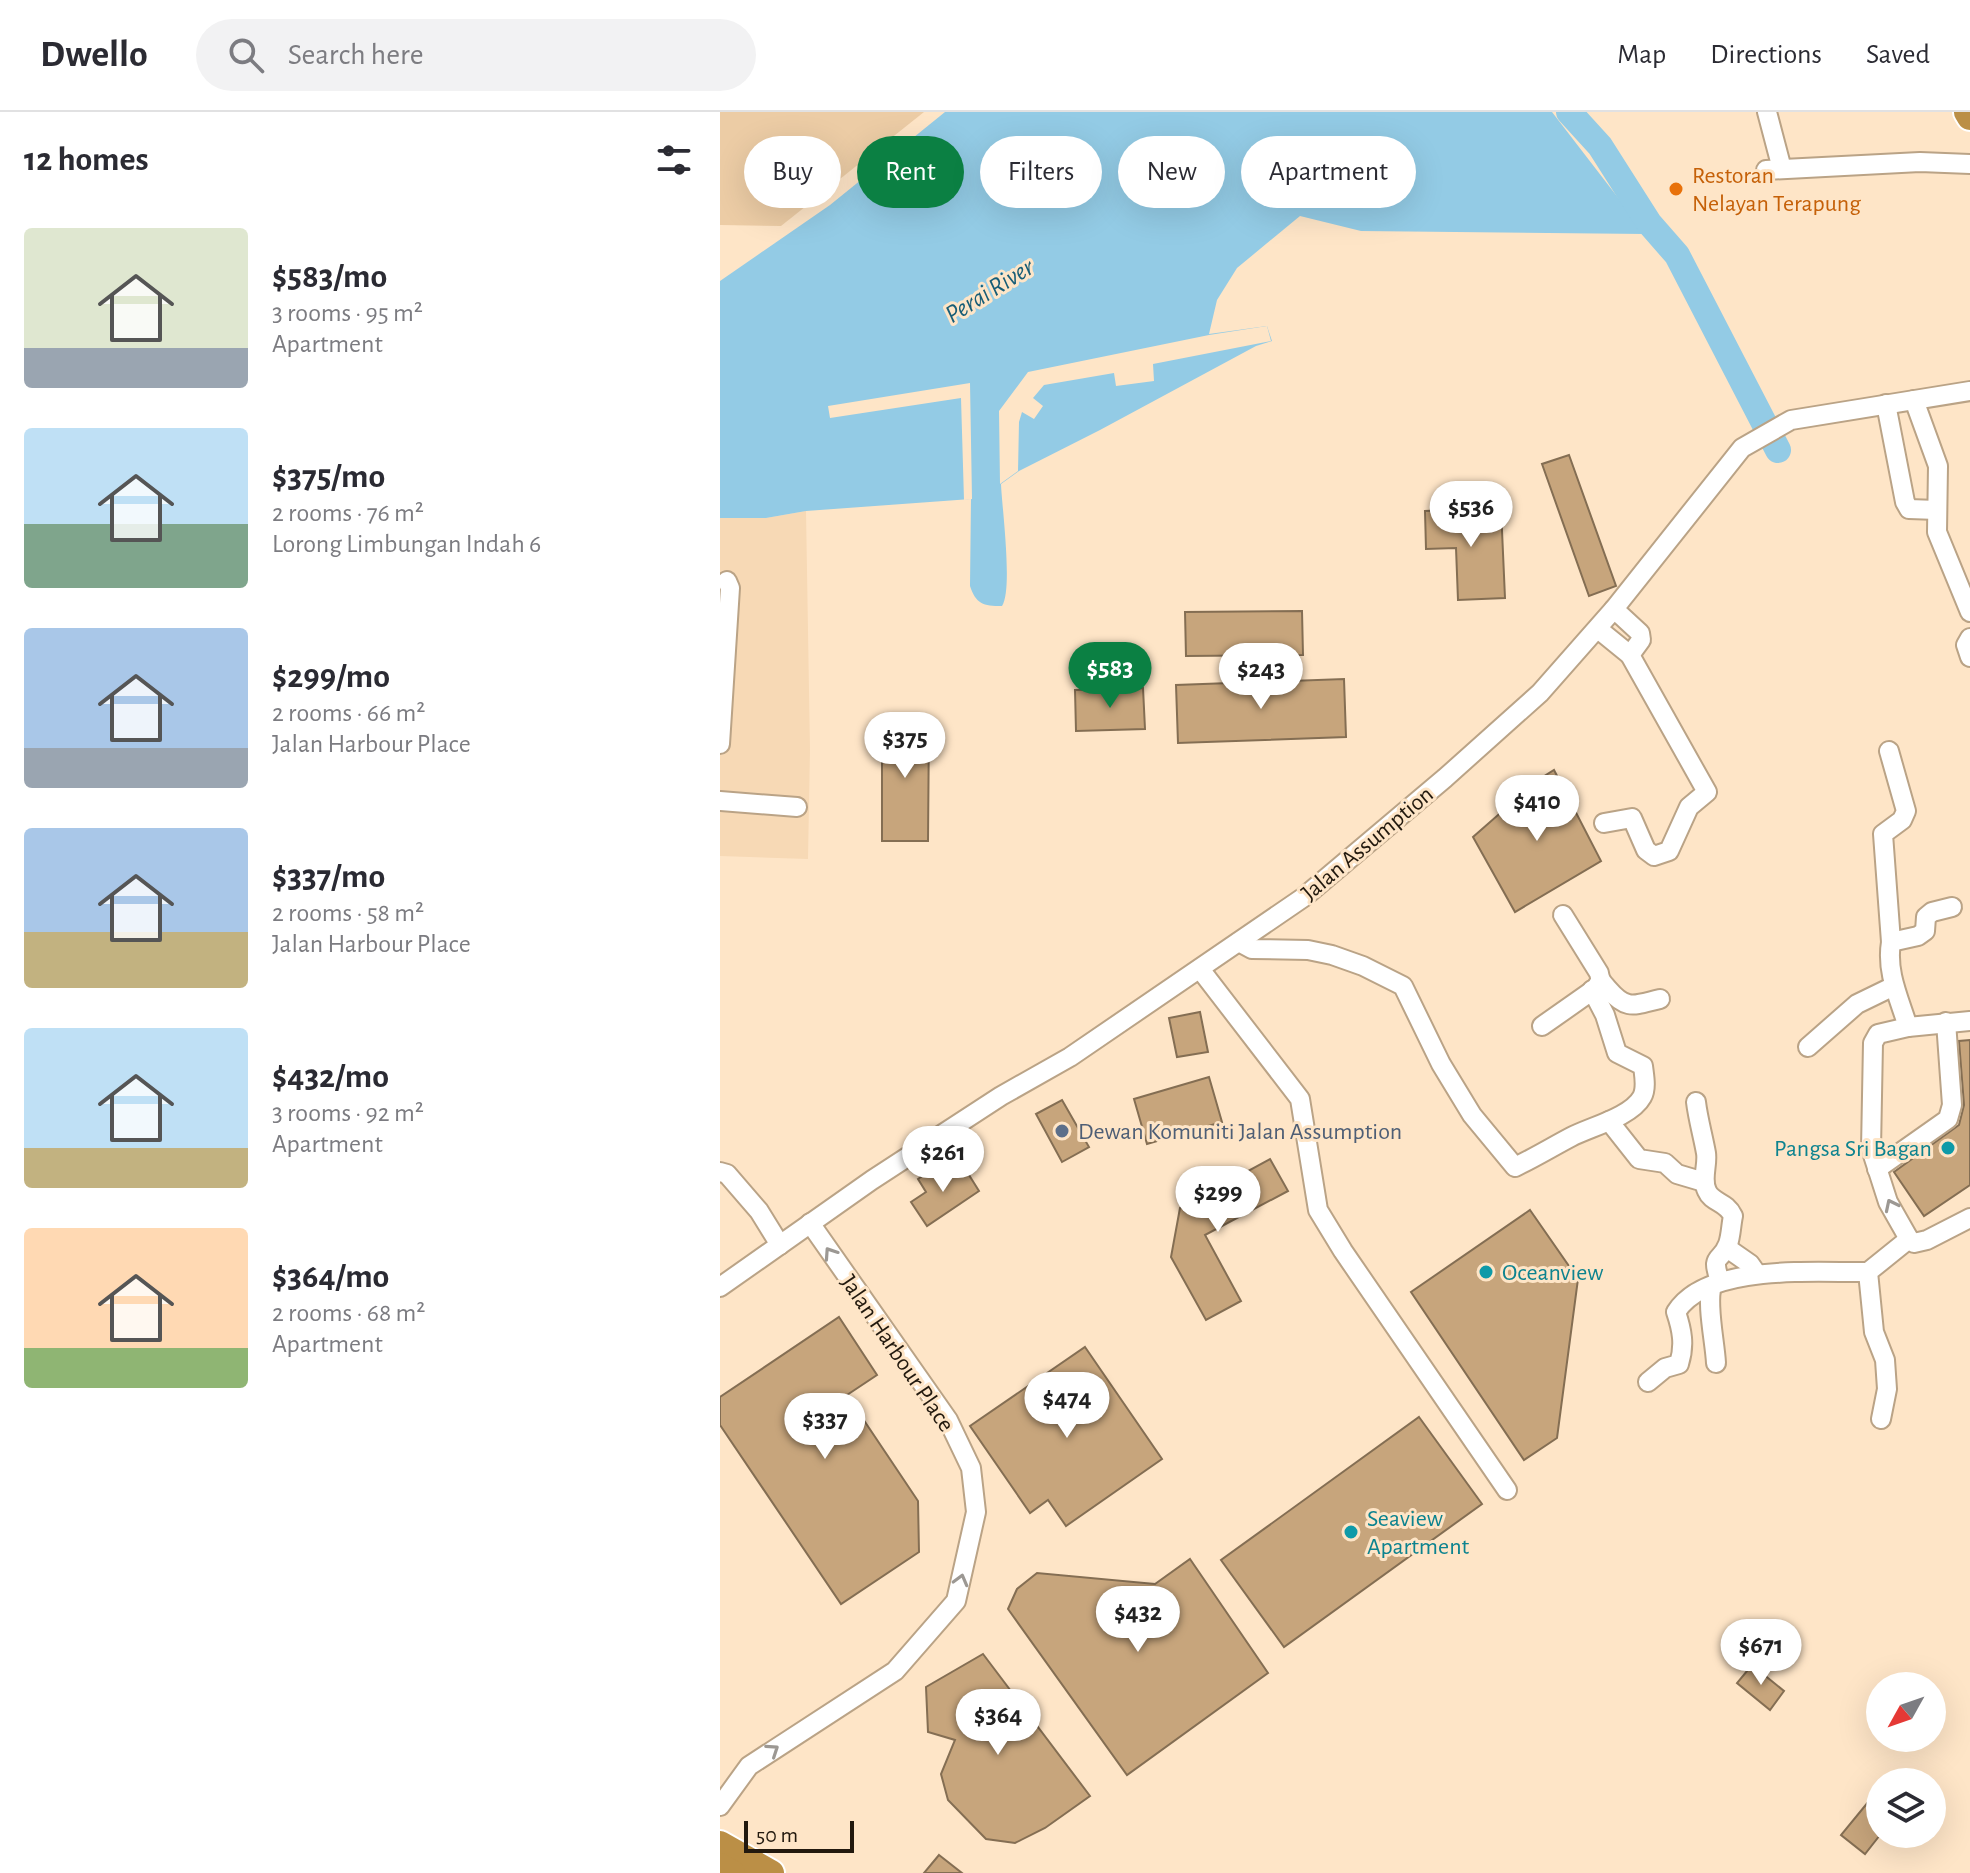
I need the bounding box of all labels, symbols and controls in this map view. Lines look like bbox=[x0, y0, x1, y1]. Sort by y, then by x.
search box bbox=[196, 19, 756, 91]
icon: search bbox=[224, 33, 268, 77]
text: Dwello bbox=[40, 36, 148, 74]
text: Search here bbox=[288, 40, 424, 70]
text: Map bbox=[1617, 41, 1666, 69]
text: Directions bbox=[1710, 41, 1822, 69]
text: Saved bbox=[1866, 41, 1930, 69]
chip: Buy bbox=[744, 136, 841, 208]
chip: Rent bbox=[857, 136, 964, 208]
chip: Filters bbox=[980, 136, 1102, 208]
chip: New bbox=[1118, 136, 1225, 208]
chip: Apartment bbox=[1241, 136, 1416, 208]
icon: filters bbox=[652, 138, 696, 182]
text: 12 homes bbox=[24, 143, 149, 177]
place label: Restoran Nelayan Terapung bbox=[1692, 164, 1861, 216]
marker: Restoran Nelayan Terapung bbox=[1667, 180, 1685, 198]
water label: Perai River bbox=[941, 253, 1040, 328]
icon: home bbox=[88, 260, 184, 356]
text: $583/mo bbox=[272, 260, 387, 294]
text: 3 rooms · 95 m² bbox=[272, 300, 423, 326]
text: Apartment bbox=[272, 331, 383, 357]
icon: home bbox=[88, 460, 184, 556]
text: $375/mo bbox=[272, 460, 385, 494]
pin: $536 bbox=[1424, 481, 1518, 549]
text: $536 bbox=[1448, 494, 1494, 520]
text: 2 rooms · 76 m² bbox=[272, 500, 424, 526]
text: Lorong Limbungan Indah 6 bbox=[272, 531, 541, 557]
pin: $583 bbox=[1063, 642, 1157, 710]
pin: $243 bbox=[1214, 643, 1308, 711]
text: $583 bbox=[1087, 655, 1133, 681]
text: $243 bbox=[1237, 656, 1285, 682]
icon: home bbox=[88, 660, 184, 756]
text: $299/mo bbox=[272, 660, 390, 694]
text: 2 rooms · 66 m² bbox=[272, 700, 425, 726]
pin: $375 bbox=[858, 712, 952, 780]
text: $375 bbox=[882, 725, 928, 751]
text: Jalan Harbour Place bbox=[272, 731, 471, 757]
pin: $410 bbox=[1490, 775, 1584, 843]
street label: Jalan Assumption bbox=[1297, 782, 1438, 906]
text: $410 bbox=[1513, 788, 1561, 814]
icon: home bbox=[88, 860, 184, 956]
text: $337/mo bbox=[272, 860, 385, 894]
text: 2 rooms · 58 m² bbox=[272, 900, 424, 926]
text: Jalan Harbour Place bbox=[272, 931, 471, 957]
icon: home bbox=[88, 1060, 184, 1156]
text: $432/mo bbox=[272, 1060, 389, 1094]
text: 3 rooms · 92 m² bbox=[272, 1100, 424, 1126]
place label: Dewan Komuniti Jalan Assumption bbox=[1078, 1120, 1402, 1144]
marker: Dewan Komuniti Jalan Assumption bbox=[1053, 1122, 1071, 1140]
pin: $261 bbox=[896, 1126, 990, 1194]
text: Apartment bbox=[272, 1131, 383, 1157]
place label: Pangsa Sri Bagan bbox=[1774, 1137, 1932, 1161]
text: $261 bbox=[920, 1139, 966, 1165]
marker: Pangsa Sri Bagan bbox=[1939, 1139, 1957, 1157]
pin: $299 bbox=[1171, 1166, 1265, 1234]
text: $299 bbox=[1193, 1179, 1243, 1205]
one-way arrow bbox=[1885, 1198, 1901, 1213]
one-way arrow bbox=[825, 1248, 840, 1262]
icon: home bbox=[88, 1260, 184, 1356]
text: $364/mo bbox=[272, 1260, 389, 1294]
place label: Oceanview bbox=[1502, 1261, 1604, 1285]
marker: Oceanview bbox=[1477, 1263, 1495, 1281]
street label: Jalan Harbour Place bbox=[836, 1271, 958, 1436]
text: 2 rooms · 68 m² bbox=[272, 1300, 425, 1326]
text: Apartment bbox=[272, 1331, 383, 1357]
pin: $474 bbox=[1020, 1372, 1114, 1440]
text: $474 bbox=[1042, 1385, 1092, 1411]
pin: $337 bbox=[778, 1393, 872, 1461]
text: $337 bbox=[802, 1406, 848, 1432]
place label: Seaview Apartment bbox=[1367, 1507, 1470, 1559]
marker: Seaview Apartment bbox=[1342, 1523, 1360, 1541]
one-way arrow bbox=[952, 1574, 969, 1588]
pin: $432 bbox=[1091, 1586, 1185, 1654]
text: $432 bbox=[1114, 1599, 1162, 1625]
pin: $671 bbox=[1714, 1619, 1808, 1687]
text: $671 bbox=[1739, 1632, 1783, 1658]
north arrow bbox=[1866, 1672, 1946, 1752]
map controls bbox=[1866, 1672, 1946, 1848]
pin: $364 bbox=[951, 1689, 1045, 1757]
text: $364 bbox=[974, 1702, 1022, 1728]
one-way arrow bbox=[764, 1745, 778, 1760]
button: layers bbox=[1866, 1768, 1946, 1848]
scale bar bbox=[744, 1817, 854, 1853]
text: 50 m bbox=[756, 1824, 798, 1846]

